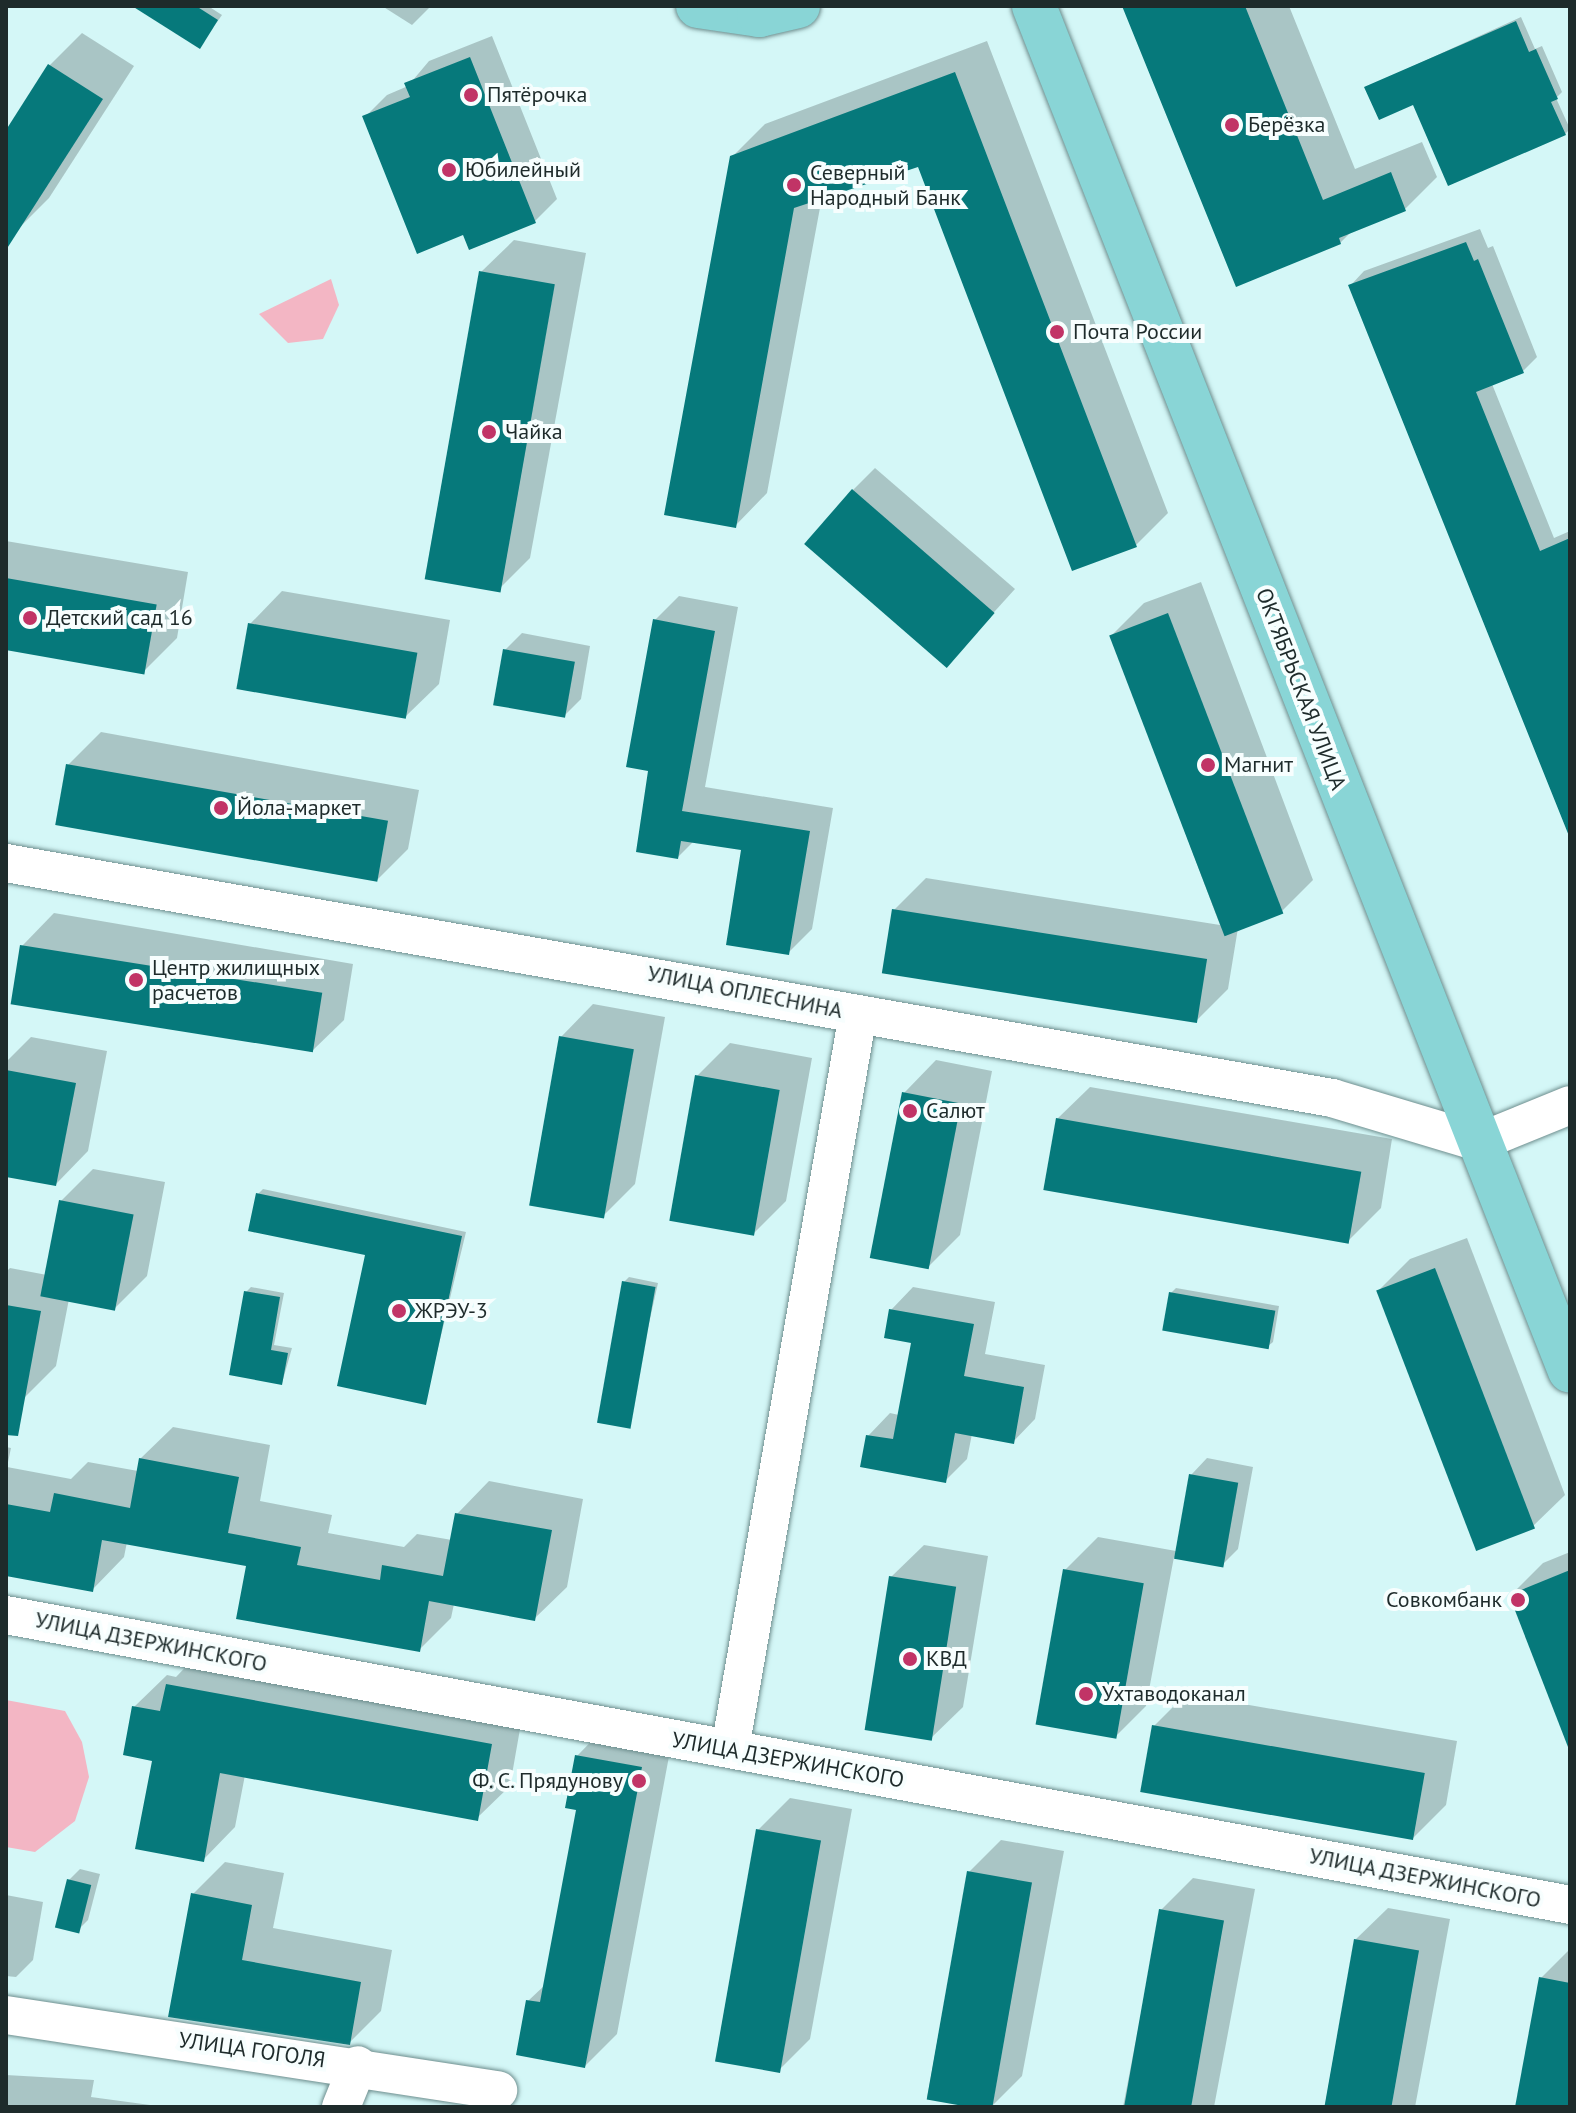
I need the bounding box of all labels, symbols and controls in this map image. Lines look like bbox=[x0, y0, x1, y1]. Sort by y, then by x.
place label: Пятёрочка bbox=[487, 82, 587, 108]
marker: Пятёрочка bbox=[462, 86, 480, 104]
place label: Берёзка bbox=[1248, 112, 1325, 138]
marker: Берёзка bbox=[1223, 116, 1241, 134]
place label: Юбилейный bbox=[465, 157, 581, 183]
place label: Северный Народный Банк bbox=[810, 159, 961, 210]
marker: Юбилейный bbox=[440, 161, 458, 179]
marker: Северный Народный Банк bbox=[785, 176, 803, 194]
place label: Почта России bbox=[1073, 319, 1202, 345]
marker: Почта России bbox=[1048, 323, 1066, 341]
place label: Чайка bbox=[505, 419, 563, 445]
marker: Чайка bbox=[480, 423, 498, 441]
street label: ОКТЯБРЬСКАЯ УЛИЦА bbox=[1250, 584, 1352, 794]
place label: Детский сад 16 bbox=[46, 605, 193, 631]
marker: Детский сад 16 bbox=[21, 609, 39, 627]
place label: Магнит bbox=[1224, 752, 1293, 778]
marker: Магнит bbox=[1199, 756, 1217, 774]
place label: Йола-маркет bbox=[237, 795, 361, 821]
marker: Йола-маркет bbox=[212, 799, 230, 817]
place label: Центр жилищных расчетов bbox=[152, 954, 320, 1006]
street label: УЛИЦА ОПЛЕСНИНА bbox=[645, 960, 845, 1024]
marker: Центр жилищных расчетов bbox=[127, 971, 145, 989]
place label: Салют bbox=[926, 1098, 985, 1124]
marker: Салют bbox=[901, 1102, 919, 1120]
place label: ЖРЭУ-3 bbox=[415, 1298, 488, 1324]
marker: ЖРЭУ-3 bbox=[390, 1302, 408, 1320]
place label: Совкомбанк bbox=[1386, 1587, 1502, 1613]
marker: Совкомбанк bbox=[1509, 1591, 1527, 1609]
street label: УЛИЦА ДЗЕРЖИНСКОГО bbox=[32, 1606, 270, 1678]
place label: КВД bbox=[926, 1646, 967, 1672]
marker: КВД bbox=[901, 1650, 919, 1668]
place label: Ухтаводоканал bbox=[1102, 1681, 1246, 1707]
marker: Ухтаводоканал bbox=[1077, 1685, 1095, 1703]
street label: УЛИЦА ДЗЕРЖИНСКОГО bbox=[669, 1726, 907, 1794]
place label: Ф. С. Прядунову bbox=[469, 1768, 623, 1794]
marker: Ф. С. Прядунову bbox=[630, 1772, 648, 1790]
street label: УЛИЦА ДЗЕРЖИНСКОГО bbox=[1306, 1842, 1544, 1914]
street label: УЛИЦА ГОГОЛЯ bbox=[177, 2027, 327, 2073]

